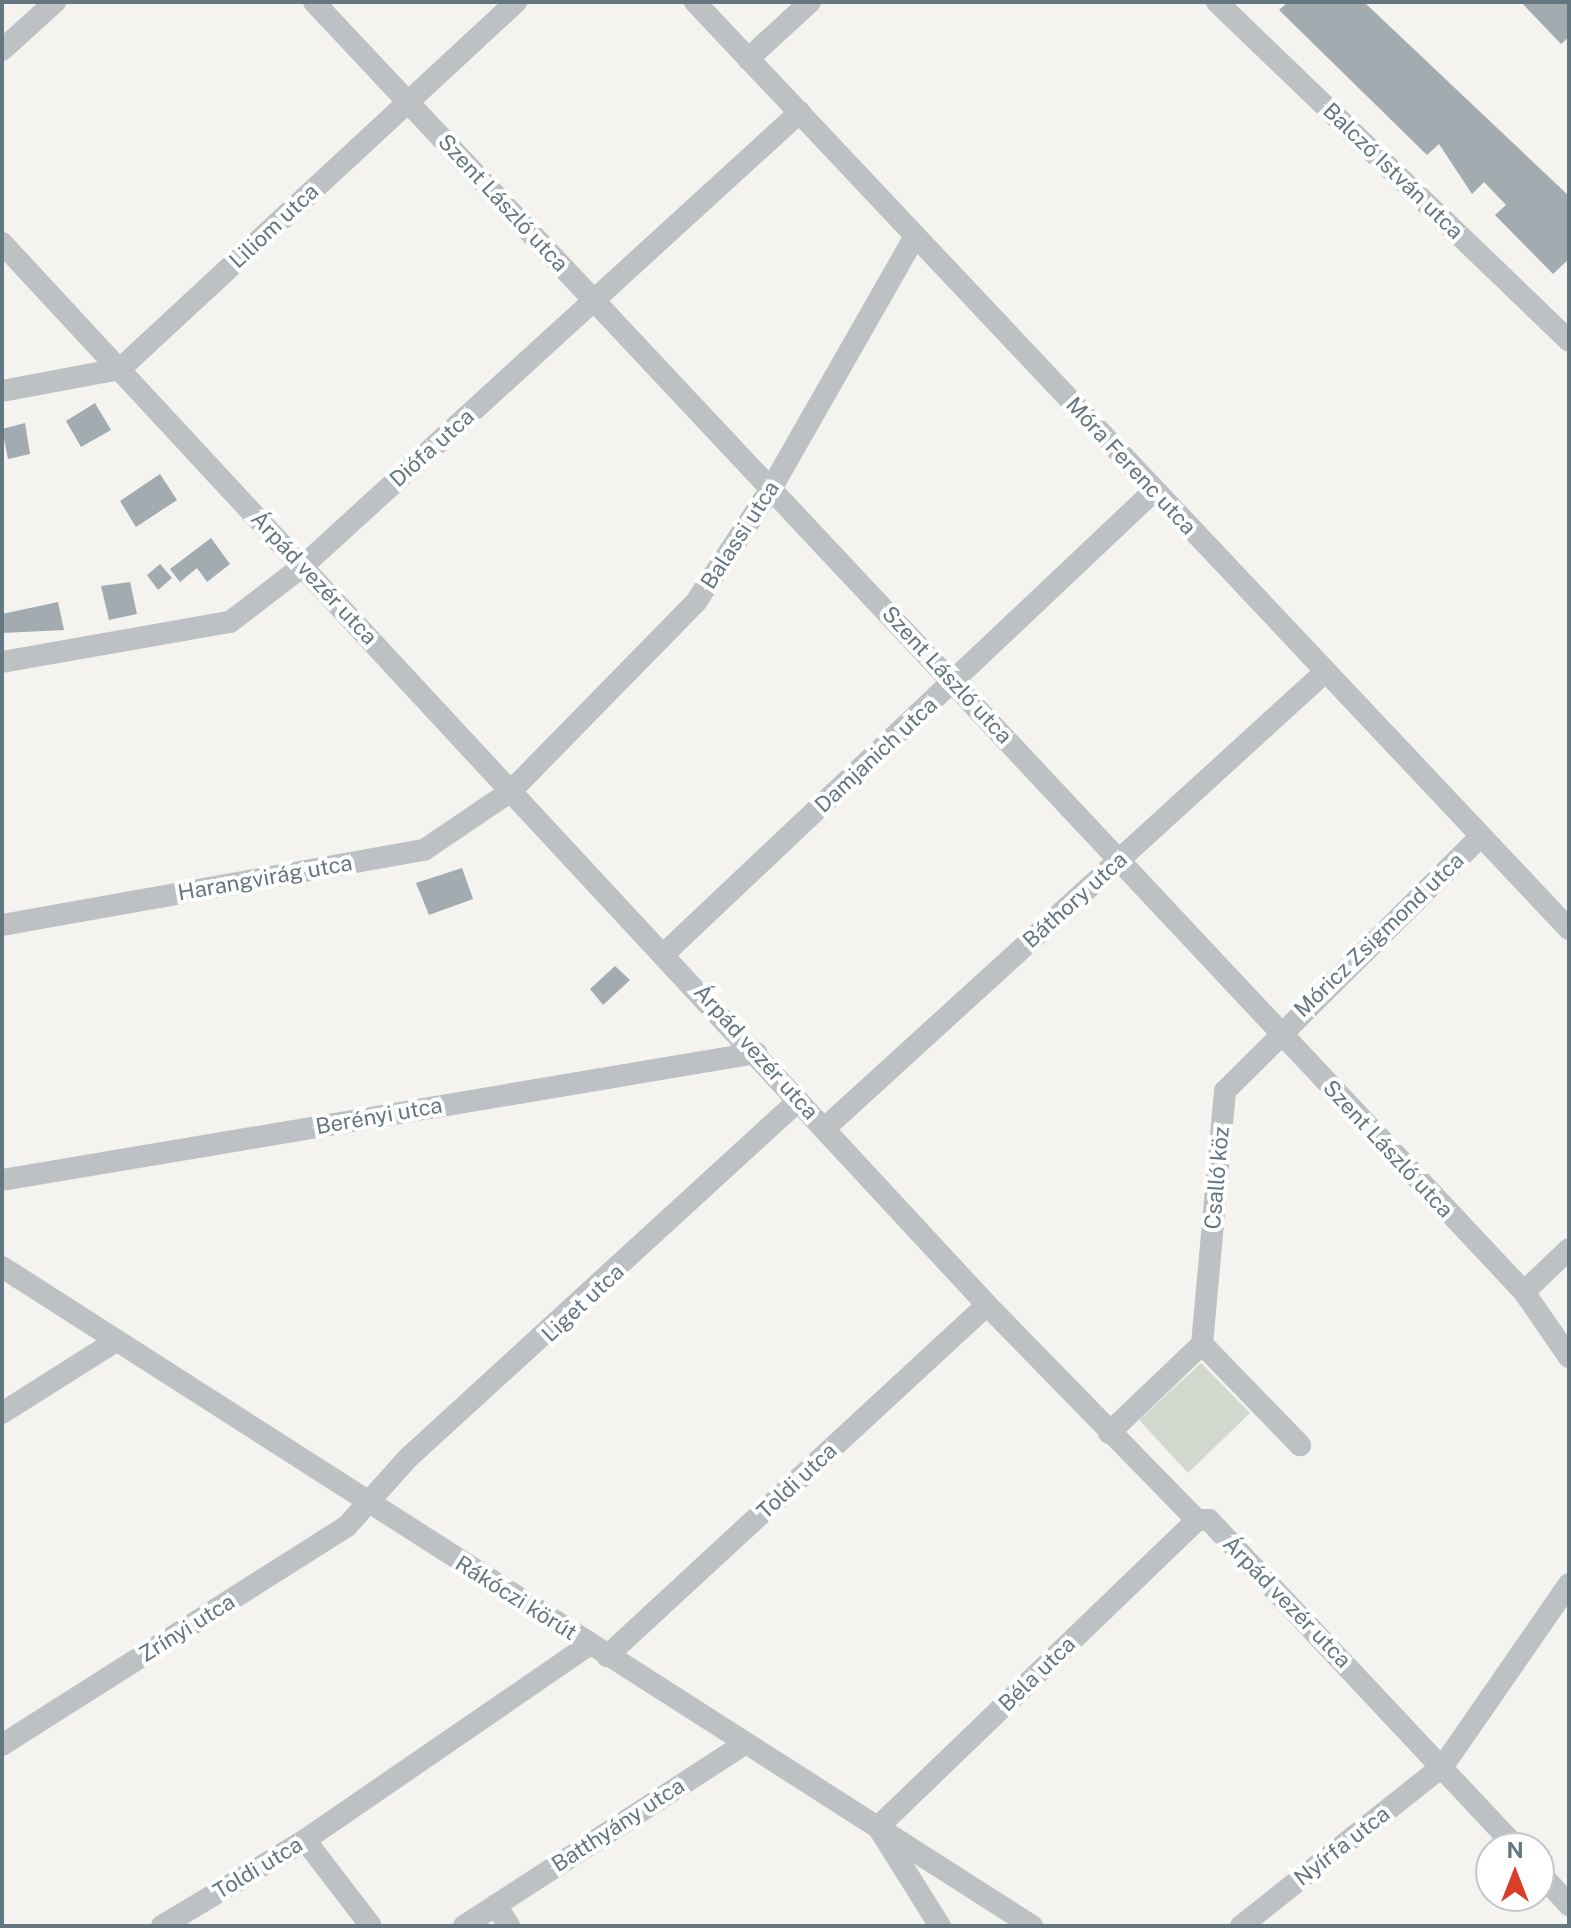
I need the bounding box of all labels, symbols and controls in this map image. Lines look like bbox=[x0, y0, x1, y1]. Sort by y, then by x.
street label: Balczó István utca bbox=[1317, 97, 1469, 245]
street label: Szent László utca bbox=[432, 129, 574, 277]
street label: Liliom utca bbox=[224, 178, 324, 274]
street label: Móra Ferenc utca bbox=[1060, 392, 1202, 540]
street label: Diófa utca bbox=[385, 403, 479, 493]
street label: Balassi utca bbox=[695, 476, 785, 594]
street label: Árpád vezér utca bbox=[245, 506, 383, 650]
street label: Szent László utca bbox=[876, 601, 1018, 749]
street label: Damjanich utca bbox=[809, 692, 943, 818]
street label: Báthory utca bbox=[1017, 846, 1133, 954]
street label: Móricz Zsigmond utca bbox=[1289, 847, 1469, 1023]
street label: Harangvirág utca bbox=[176, 850, 354, 906]
street label: Árpád vezér utca bbox=[688, 979, 824, 1125]
street label: Szent László utca bbox=[1317, 1075, 1459, 1223]
street label: Berényi utca bbox=[314, 1092, 444, 1140]
street label: Csalló köz bbox=[1199, 1125, 1235, 1231]
street label: Liget utca bbox=[537, 1258, 629, 1348]
street label: Toldi utca bbox=[752, 1438, 842, 1524]
street label: Árpád vezér utca bbox=[1217, 1531, 1357, 1673]
street label: Rákóczi körút bbox=[450, 1550, 582, 1646]
street label: Zrínyi utca bbox=[134, 1588, 240, 1668]
street label: Béla utca bbox=[993, 1631, 1081, 1717]
street label: Batthyány utca bbox=[547, 1772, 689, 1878]
street label: Nyírfa utca bbox=[1289, 1801, 1395, 1891]
street label: Toldi utca bbox=[209, 1831, 307, 1905]
north arrow bbox=[1475, 1832, 1555, 1912]
text: N bbox=[1506, 1837, 1524, 1863]

